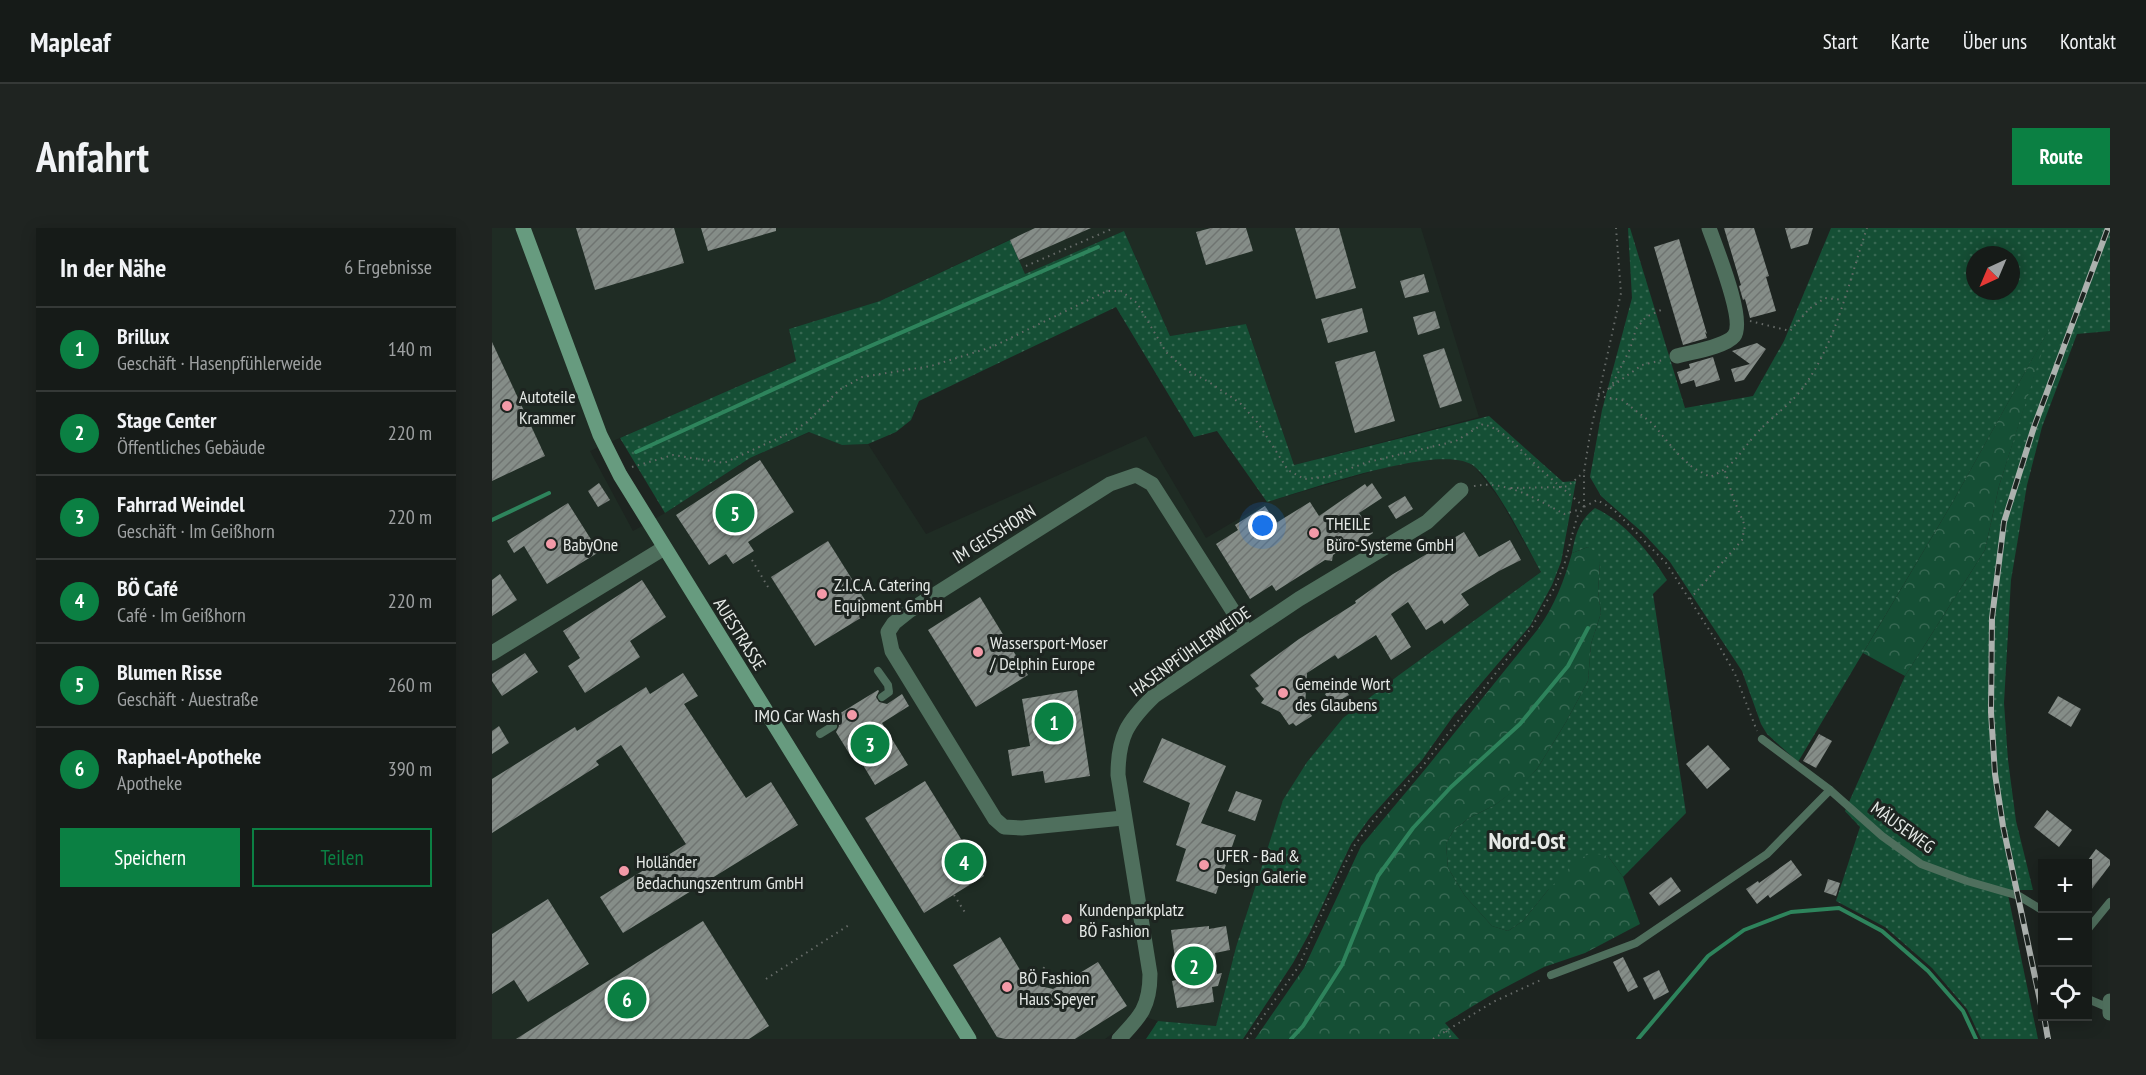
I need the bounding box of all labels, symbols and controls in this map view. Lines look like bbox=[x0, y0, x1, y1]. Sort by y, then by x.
text: Mapleaf bbox=[30, 23, 111, 60]
text: Start bbox=[1823, 28, 1858, 55]
text: Karte bbox=[1891, 28, 1930, 55]
text: Über uns bbox=[1963, 28, 2027, 55]
text: Kontakt bbox=[2060, 28, 2116, 55]
button: Route bbox=[2012, 128, 2110, 185]
text: Anfahrt bbox=[36, 129, 149, 184]
north arrow bbox=[1966, 246, 2020, 300]
text: In der Nähe bbox=[60, 251, 166, 284]
text: 6 Ergebnisse bbox=[344, 254, 432, 280]
text: Brillux bbox=[117, 322, 169, 350]
text: 1 bbox=[75, 336, 84, 362]
text: 140 m bbox=[388, 336, 432, 362]
text: Geschäft · Hasenpfühlerweide bbox=[117, 350, 322, 376]
place label: Autoteile Krammer bbox=[519, 385, 576, 429]
marker: Autoteile Krammer bbox=[500, 399, 514, 413]
text: Stage Center bbox=[117, 406, 217, 434]
text: 2 bbox=[75, 420, 84, 446]
text: 220 m bbox=[388, 420, 432, 446]
text: Öffentliches Gebäude bbox=[117, 434, 265, 460]
text: Fahrrad Weindel bbox=[117, 490, 245, 518]
pin: 5 bbox=[716, 490, 754, 536]
street label: IM GEISSHORN bbox=[948, 499, 1040, 569]
text: 3 bbox=[75, 504, 84, 530]
text: 220 m bbox=[388, 504, 432, 530]
your location bbox=[1248, 511, 1277, 540]
place label: THEILE Büro-Systeme GmbH bbox=[1326, 512, 1454, 556]
text: Geschäft · Im Geißhorn bbox=[117, 518, 275, 544]
marker: THEILE Büro-Systeme GmbH bbox=[1307, 526, 1321, 540]
place label: BabyOne bbox=[563, 533, 618, 556]
marker: BabyOne bbox=[544, 537, 558, 551]
place label: Z.I.C.A. Catering Equipment GmbH bbox=[834, 573, 943, 617]
text: BÖ Café bbox=[117, 574, 178, 602]
marker: Z.I.C.A. Catering Equipment GmbH bbox=[815, 587, 829, 601]
text: 4 bbox=[75, 588, 84, 614]
text: 220 m bbox=[388, 588, 432, 614]
street label: AUESTRASSE bbox=[709, 593, 771, 675]
street label: HASENPFÜHLERWEIDE bbox=[1125, 601, 1255, 701]
text: Café · Im Geißhorn bbox=[117, 602, 246, 628]
place label: Wassersport-Moser / Delphin Europe bbox=[989, 631, 1108, 675]
marker: Wassersport-Moser / Delphin Europe bbox=[971, 645, 985, 659]
text: Blumen Risse bbox=[117, 658, 222, 686]
text: 5 bbox=[75, 672, 84, 698]
text: 260 m bbox=[388, 672, 432, 698]
place label: Gemeinde Wort des Glaubens bbox=[1295, 672, 1391, 716]
text: Geschäft · Auestraße bbox=[117, 686, 259, 712]
marker: Gemeinde Wort des Glaubens bbox=[1276, 686, 1290, 700]
pin: 1 bbox=[1034, 700, 1074, 744]
place label: IMO Car Wash bbox=[754, 704, 840, 727]
marker: IMO Car Wash bbox=[845, 708, 859, 722]
pin: 3 bbox=[850, 722, 890, 766]
text: Raphael-Apotheke bbox=[117, 742, 261, 770]
text: 6 bbox=[75, 756, 84, 782]
text: 390 m bbox=[388, 756, 432, 782]
text: Apotheke bbox=[117, 770, 182, 796]
street label: MÄUSEWEG bbox=[1867, 796, 1940, 858]
district label: Nord-Ost bbox=[1488, 825, 1566, 856]
button: Speichern bbox=[60, 828, 240, 887]
button: Teilen bbox=[252, 828, 432, 887]
pin: 4 bbox=[944, 840, 984, 884]
place label: UFER - Bad & Design Galerie bbox=[1216, 844, 1306, 888]
place label: Holländer Bedachungszentrum GmbH bbox=[636, 850, 804, 894]
marker: UFER - Bad & Design Galerie bbox=[1197, 858, 1211, 872]
map controls bbox=[2038, 859, 2092, 1021]
button: + bbox=[2038, 859, 2092, 913]
marker: Holländer Bedachungszentrum GmbH bbox=[617, 864, 631, 878]
place label: Kundenparkplatz BÖ Fashion bbox=[1079, 898, 1184, 942]
marker: Kundenparkplatz BÖ Fashion bbox=[1060, 912, 1074, 926]
button: − bbox=[2038, 913, 2092, 967]
pin: 2 bbox=[1174, 944, 1214, 988]
place label: BÖ Fashion Haus Speyer bbox=[1019, 966, 1095, 1010]
button: locate bbox=[2038, 967, 2092, 1021]
pin: 6 bbox=[608, 976, 646, 1022]
marker: BÖ Fashion Haus Speyer bbox=[1000, 980, 1014, 994]

